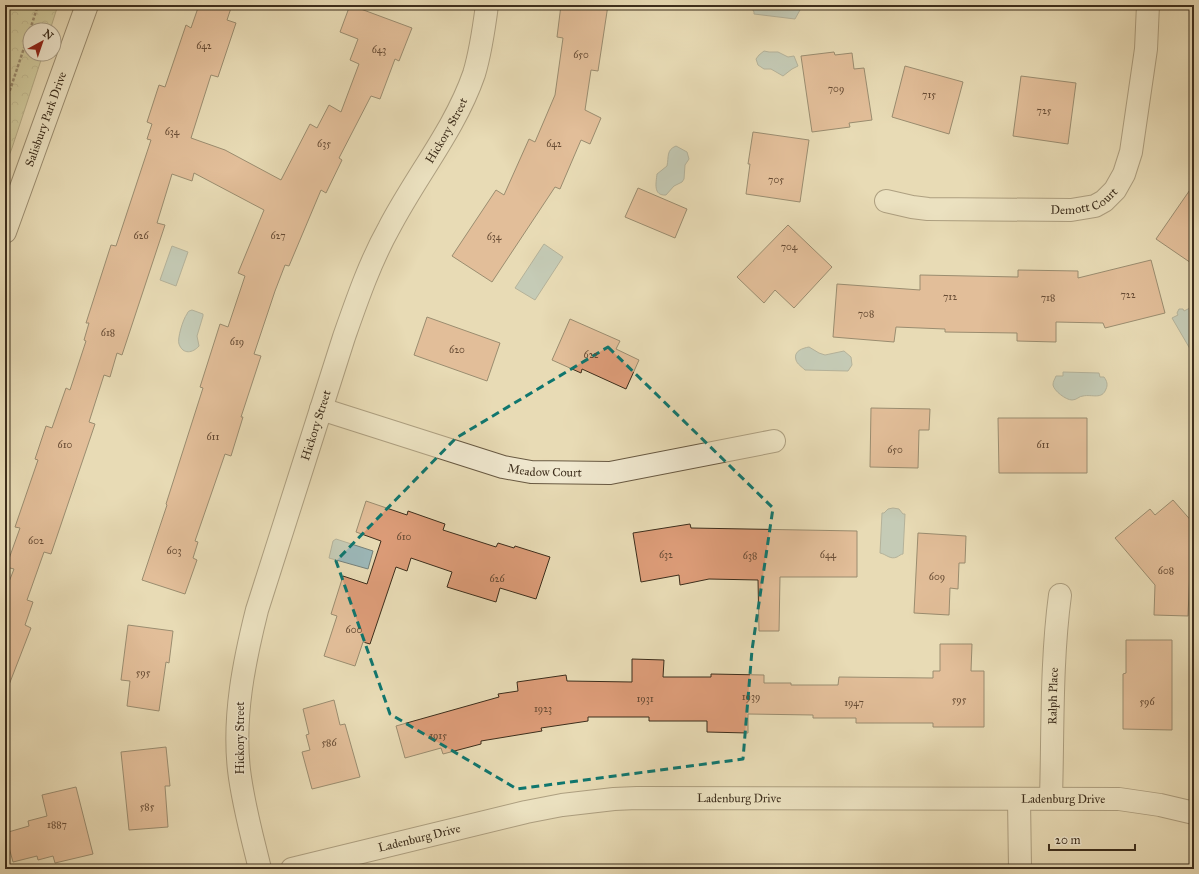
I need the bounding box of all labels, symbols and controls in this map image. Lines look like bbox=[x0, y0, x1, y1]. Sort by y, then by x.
north arrow bbox=[22, 22, 62, 62]
text: N bbox=[40, 27, 56, 43]
house number: 642 bbox=[196, 40, 212, 52]
house number: 643 bbox=[372, 44, 386, 56]
house number: 650 bbox=[573, 49, 589, 61]
street label: Salisbury Park Drive bbox=[22, 70, 69, 169]
house number: 709 bbox=[828, 83, 844, 95]
house number: 715 bbox=[922, 89, 936, 101]
street label: Hickory Street bbox=[422, 95, 471, 166]
house number: 725 bbox=[1037, 105, 1052, 117]
house number: 634 bbox=[165, 126, 180, 138]
house number: 635 bbox=[317, 138, 331, 150]
house number: 642 bbox=[546, 138, 562, 150]
house number: 705 bbox=[768, 174, 784, 186]
street label: Demott Court bbox=[1051, 184, 1121, 217]
house number: 626 bbox=[133, 230, 149, 242]
house number: 627 bbox=[270, 230, 286, 242]
house number: 634 bbox=[487, 231, 502, 243]
house number: 704 bbox=[781, 241, 798, 253]
house number: 722 bbox=[1120, 289, 1136, 301]
house number: 712 bbox=[943, 291, 957, 303]
house number: 718 bbox=[1041, 292, 1055, 304]
house number: 708 bbox=[858, 308, 874, 320]
house number: 618 bbox=[101, 327, 115, 339]
house number: 619 bbox=[230, 336, 244, 348]
house number: 620 bbox=[449, 344, 465, 356]
house number: 622 bbox=[584, 349, 599, 361]
street label: Hickory Street bbox=[298, 388, 334, 462]
house number: 611 bbox=[207, 431, 220, 443]
house number: 610 bbox=[58, 439, 73, 451]
house number: 611 bbox=[1037, 439, 1050, 451]
house number: 650 bbox=[887, 444, 903, 456]
street label: Meadow Court bbox=[506, 461, 583, 480]
house number: 610 bbox=[397, 531, 412, 543]
house number: 602 bbox=[28, 535, 44, 547]
house number: 603 bbox=[167, 545, 181, 557]
house number: 632 bbox=[659, 549, 673, 561]
house number: 644 bbox=[820, 549, 837, 561]
house number: 638 bbox=[743, 550, 757, 562]
house number: 608 bbox=[1158, 565, 1174, 577]
house number: 609 bbox=[929, 571, 945, 583]
house number: 626 bbox=[489, 573, 505, 585]
house number: 600 bbox=[346, 624, 363, 636]
house number: 595 bbox=[136, 667, 151, 679]
street label: Ralph Place bbox=[1045, 667, 1061, 725]
house number: 1939 bbox=[742, 691, 760, 703]
house number: 1931 bbox=[636, 693, 654, 705]
house number: 595 bbox=[952, 694, 967, 706]
house number: 596 bbox=[1139, 696, 1155, 708]
house number: 1947 bbox=[844, 697, 864, 709]
street label: Hickory Street bbox=[233, 701, 247, 774]
house number: 1923 bbox=[534, 703, 552, 715]
house number: 1915 bbox=[429, 730, 447, 742]
house number: 586 bbox=[321, 737, 337, 749]
street label: Ladenburg Drive bbox=[697, 791, 781, 806]
street label: Ladenburg Drive bbox=[1021, 792, 1105, 807]
house number: 585 bbox=[140, 801, 155, 813]
house number: 1887 bbox=[47, 819, 67, 831]
street label: Ladenburg Drive bbox=[377, 821, 462, 855]
scale bar bbox=[1049, 826, 1135, 852]
text: 20 m bbox=[1055, 833, 1081, 847]

